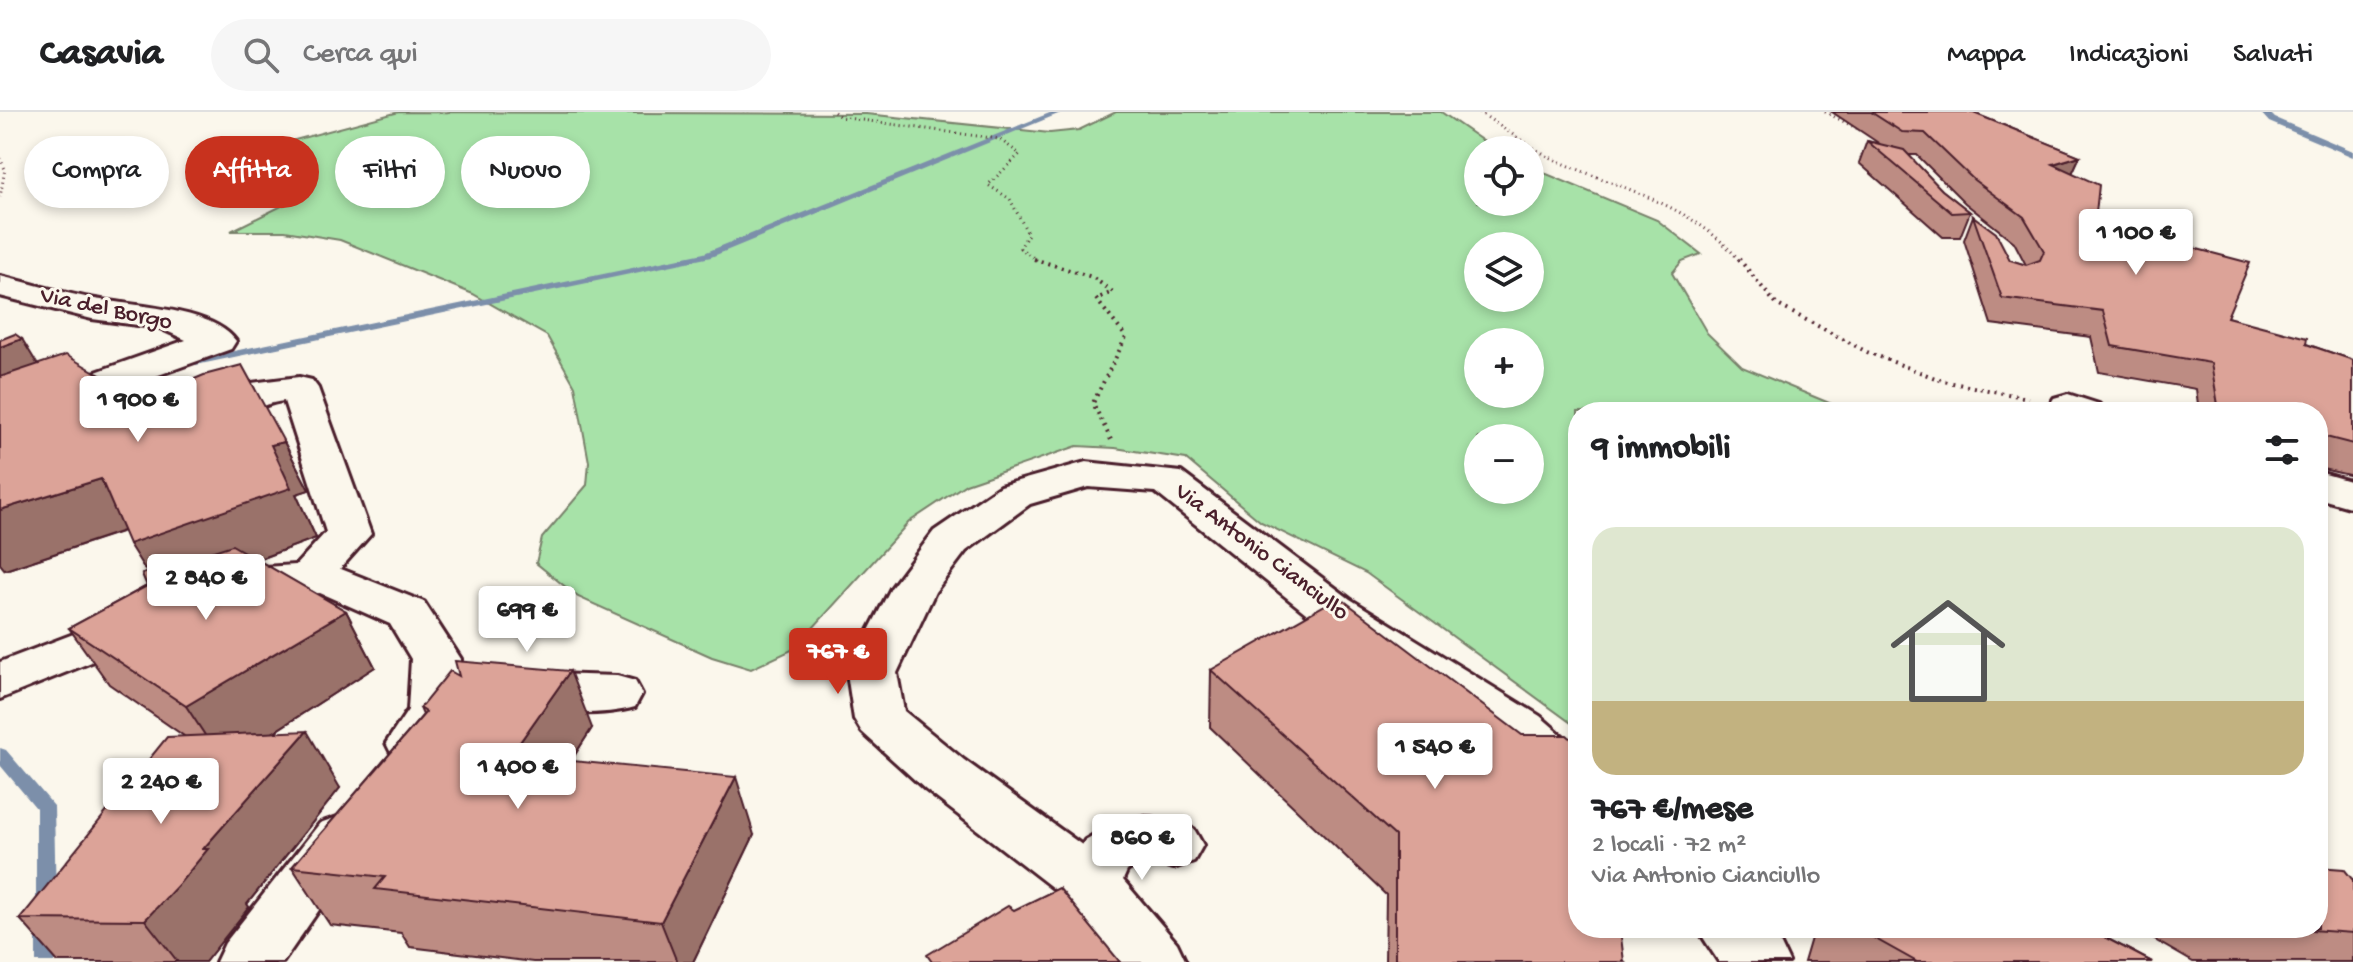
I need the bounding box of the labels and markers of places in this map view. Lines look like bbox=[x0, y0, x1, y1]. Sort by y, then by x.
pin: 1 100 € bbox=[2062, 209, 2210, 277]
pin: 1 900 € bbox=[64, 376, 212, 444]
pin: 2 840 € bbox=[132, 554, 280, 622]
pin: 699 € bbox=[471, 586, 583, 654]
pin: 767 € bbox=[782, 628, 894, 696]
pin: 1 540 € bbox=[1361, 723, 1509, 791]
pin: 1 400 € bbox=[444, 743, 592, 811]
pin: 2 240 € bbox=[87, 758, 235, 826]
pin: 860 € bbox=[1086, 814, 1198, 882]

